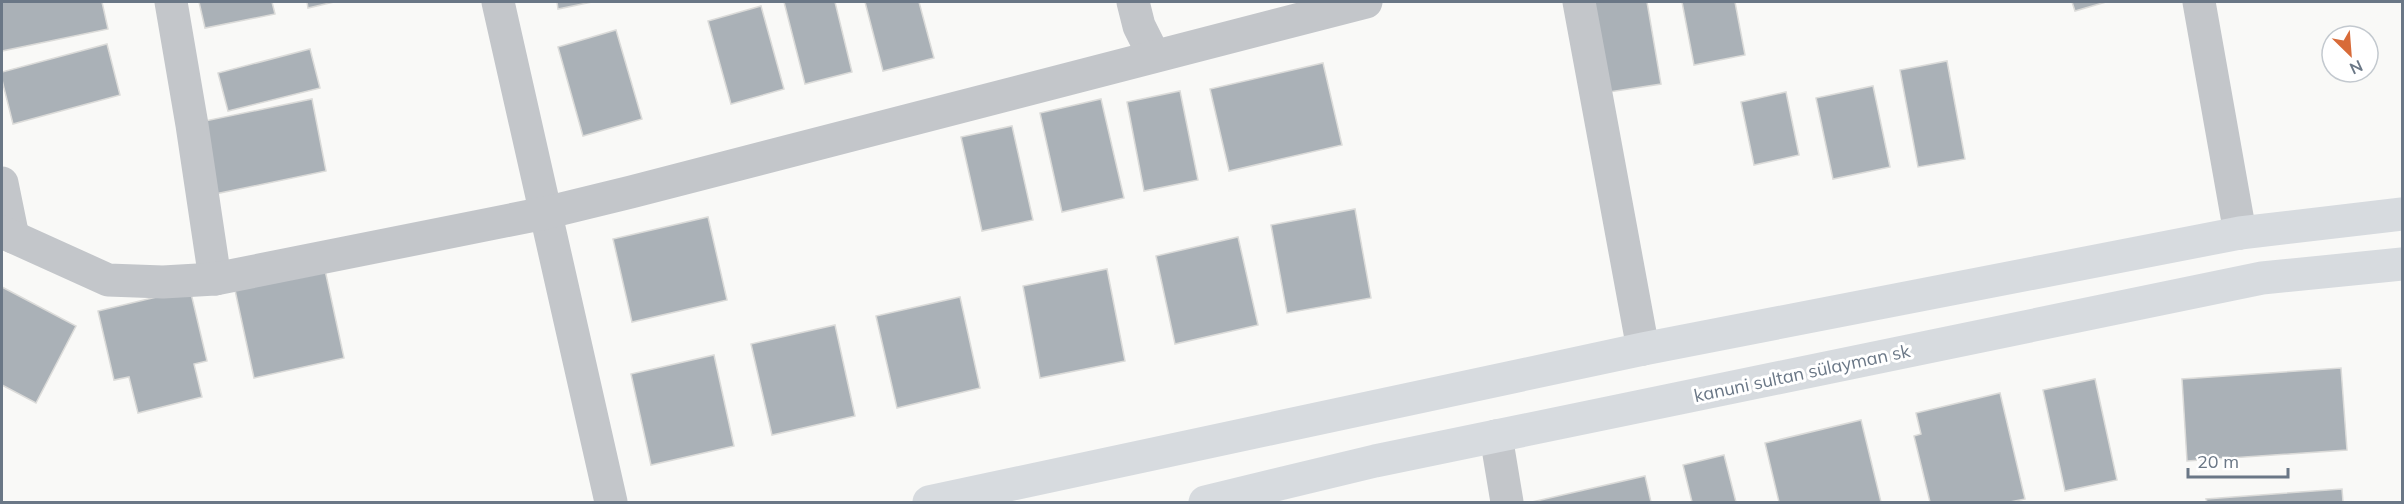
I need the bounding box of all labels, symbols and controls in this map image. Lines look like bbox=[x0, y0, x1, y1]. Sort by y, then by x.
north arrow bbox=[2320, 24, 2380, 84]
text: N bbox=[2347, 56, 2366, 79]
street label: kanuni sultan sülayman sk bbox=[1692, 339, 1913, 407]
scale bar bbox=[2188, 441, 2288, 479]
text: 20 m bbox=[2197, 450, 2239, 473]

